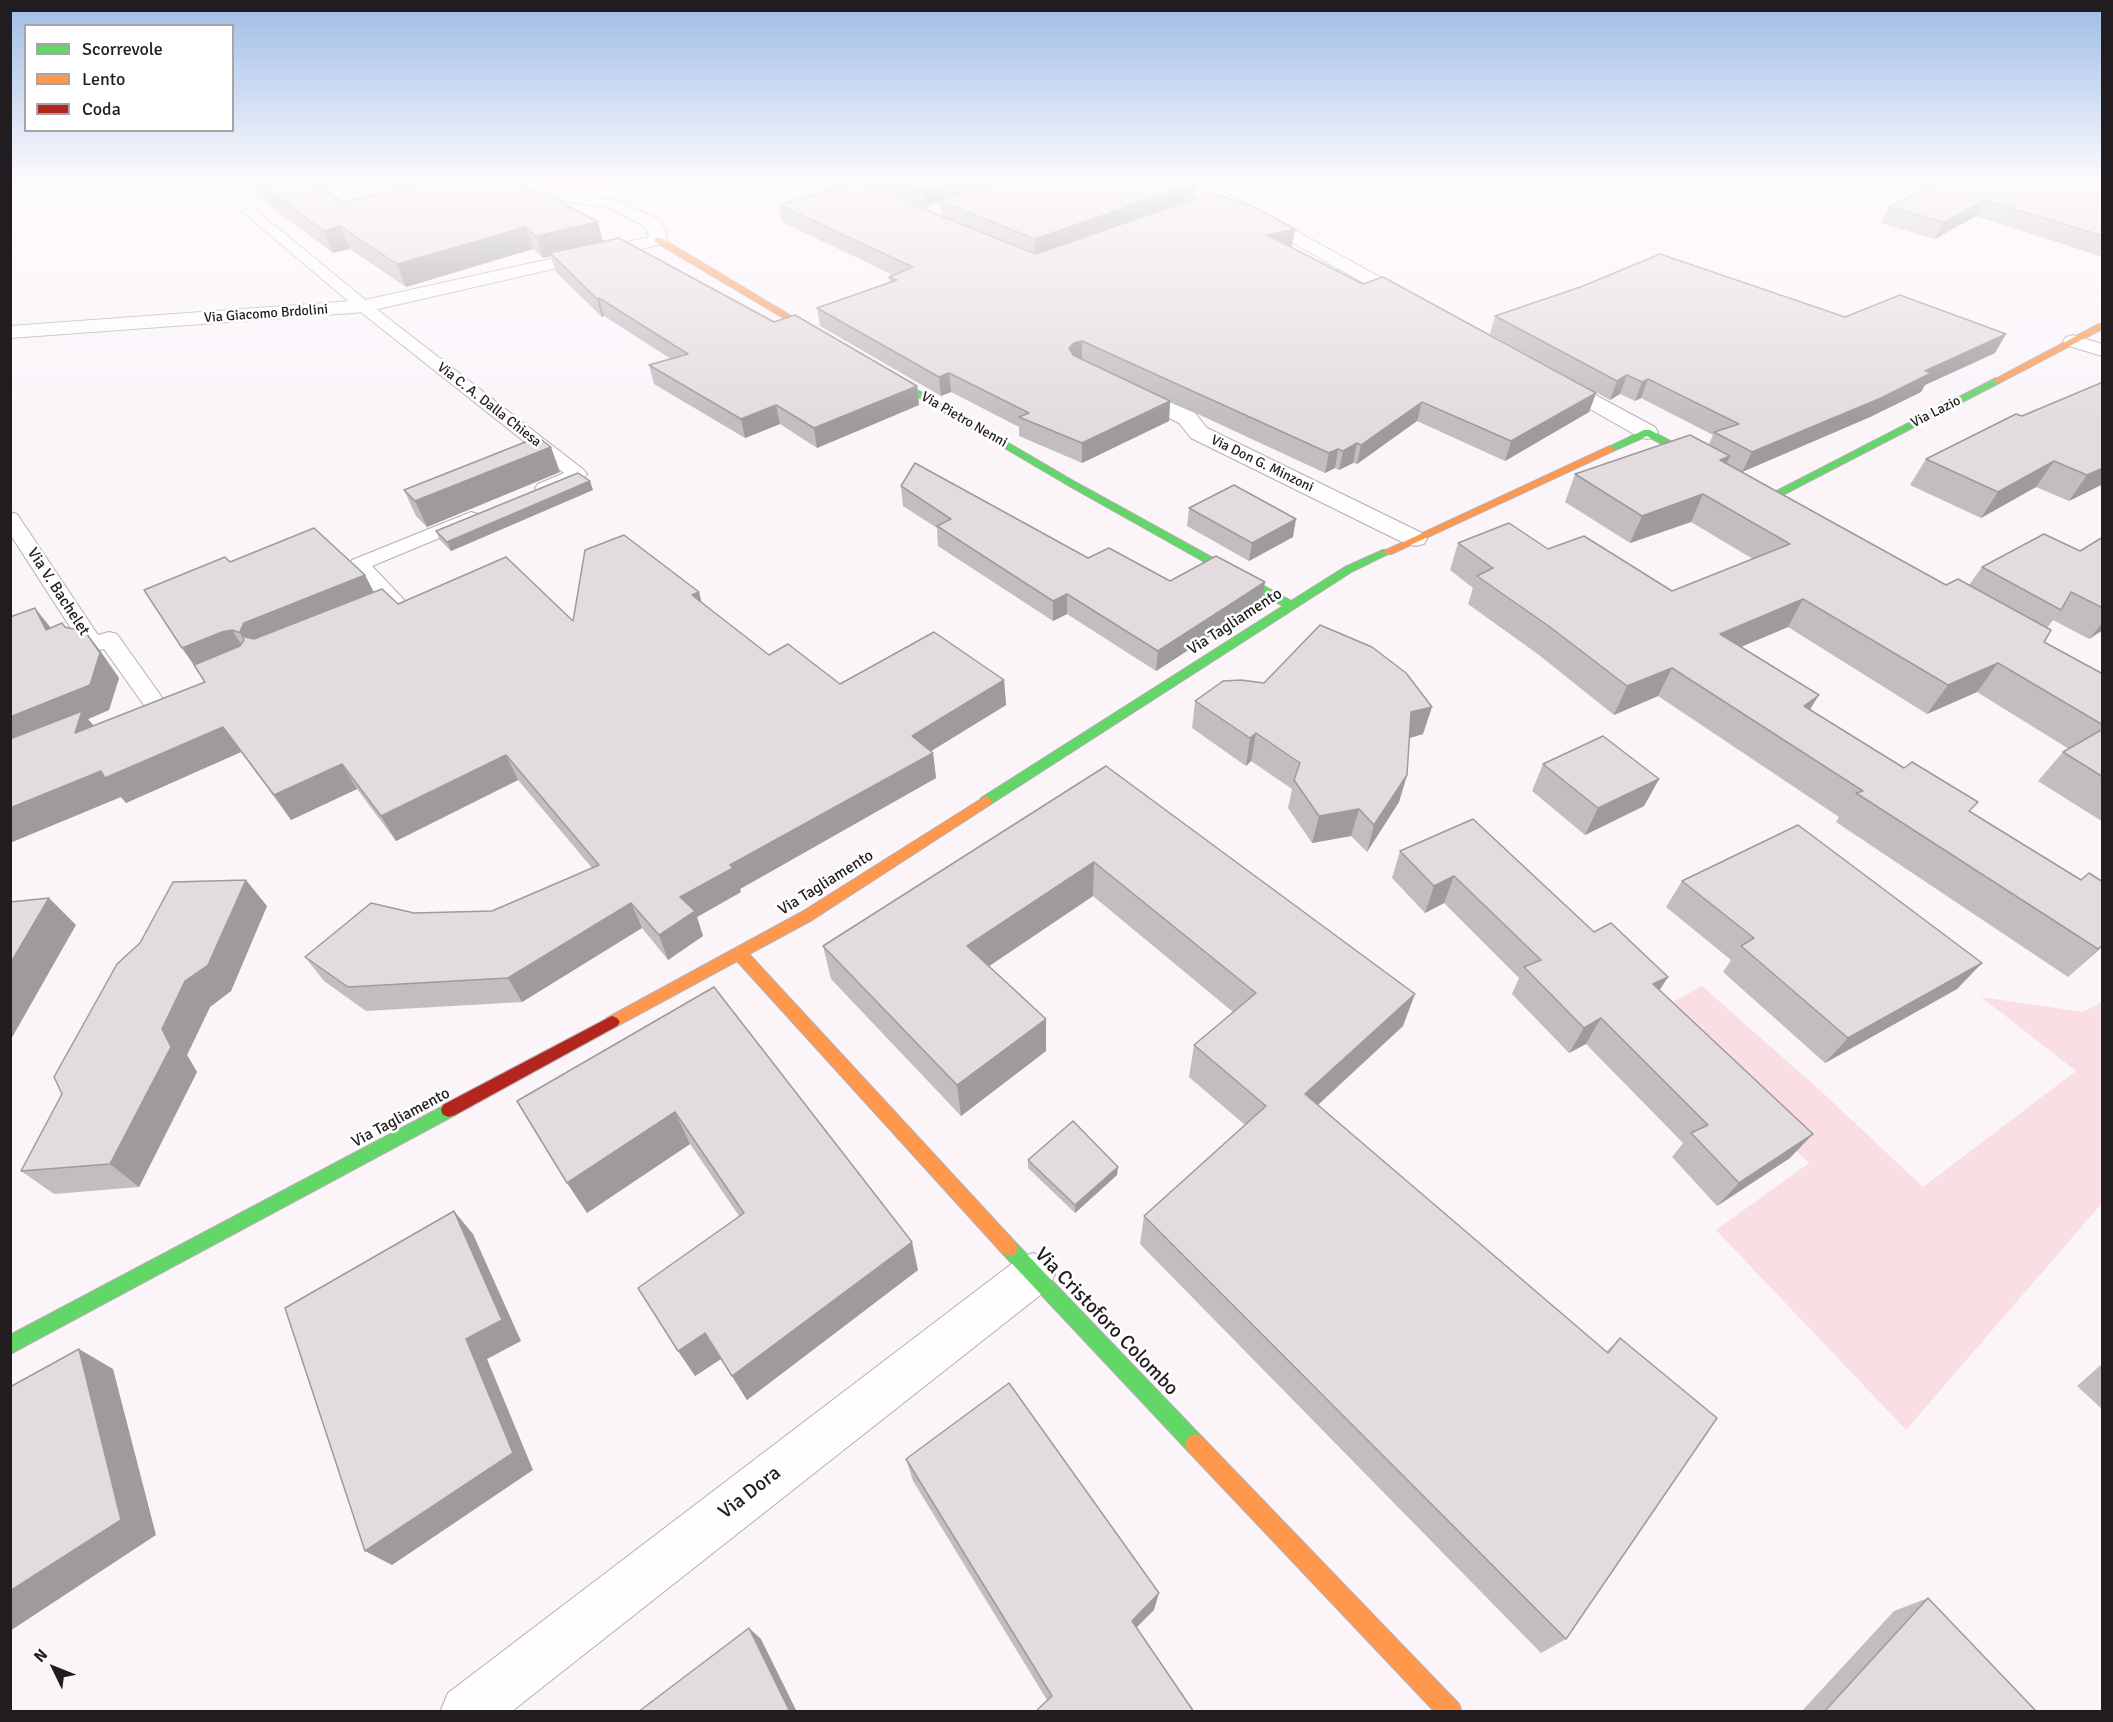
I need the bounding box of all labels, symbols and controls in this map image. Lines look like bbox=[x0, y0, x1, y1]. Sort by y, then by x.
legend bbox=[24, 24, 234, 132]
text: Scorrevole bbox=[82, 38, 163, 60]
text: Lento bbox=[82, 68, 125, 90]
text: Coda bbox=[82, 98, 121, 120]
street label: Via Giacomo Brdolini bbox=[203, 301, 329, 327]
street label: Via C. A. Dalla Chiesa bbox=[434, 359, 544, 451]
street label: Via Pietro Nenni bbox=[918, 389, 1010, 451]
street label: Via Lazio bbox=[1908, 392, 1964, 432]
street label: Via Don G. Minzoni bbox=[1208, 432, 1316, 496]
street label: Via V. Bachelet bbox=[23, 545, 93, 639]
street label: Via Tagliamento bbox=[1184, 584, 1286, 660]
street label: Via Tagliamento bbox=[775, 846, 877, 920]
street label: Via Tagliamento bbox=[349, 1084, 453, 1152]
street label: Via Cristoforo Colombo bbox=[1029, 1243, 1183, 1401]
street label: Via Dora bbox=[714, 1461, 786, 1525]
north arrow bbox=[24, 1638, 84, 1698]
text: N bbox=[30, 1645, 52, 1667]

